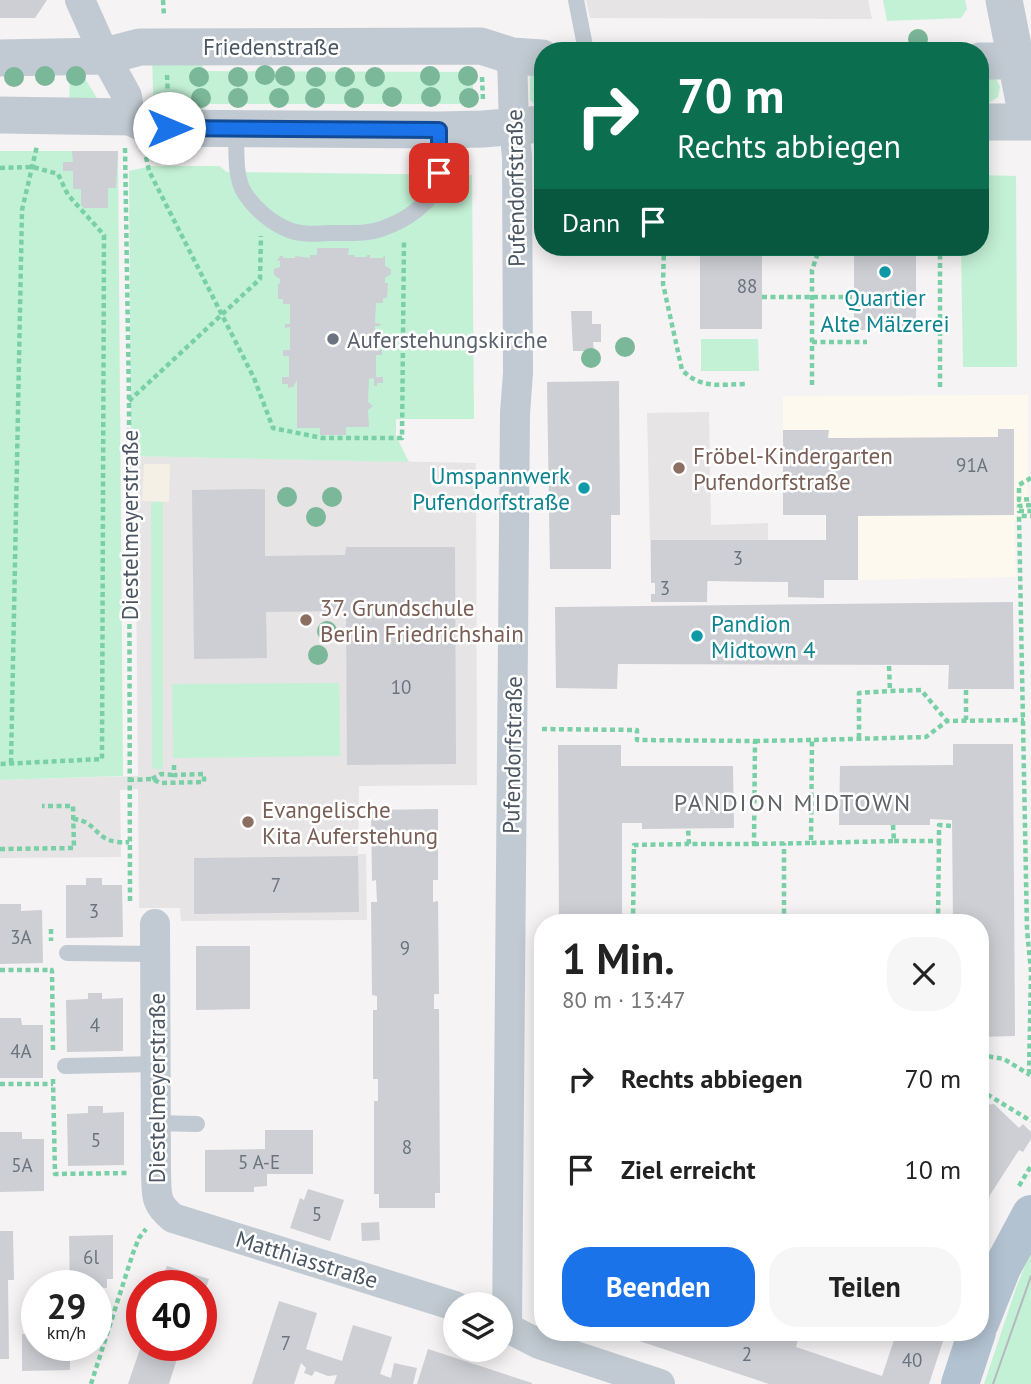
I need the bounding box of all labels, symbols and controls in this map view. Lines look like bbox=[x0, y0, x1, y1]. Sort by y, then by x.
street label: Friedenstraße bbox=[203, 32, 339, 61]
text: 70 m bbox=[677, 63, 784, 127]
icon: right bbox=[562, 70, 653, 161]
position arrow bbox=[132, 91, 206, 165]
street label: Pufendorfstraße bbox=[499, 109, 531, 267]
text: Rechts abbiegen bbox=[677, 125, 901, 167]
pin bbox=[409, 143, 469, 203]
icon: arrive bbox=[420, 154, 458, 192]
icon: arrive bbox=[634, 203, 672, 241]
text: Dann bbox=[562, 206, 620, 239]
marker: Quartier Alte Mälzerei bbox=[877, 264, 893, 280]
house number: 88 bbox=[737, 274, 757, 298]
place label: Quartier Alte Mälzerei bbox=[820, 283, 950, 338]
place label: Auferstehungskirche bbox=[347, 325, 548, 354]
marker: Auferstehungskirche bbox=[325, 331, 341, 347]
street label: Diestelmeyerstraße bbox=[115, 430, 144, 620]
place label: Fröbel-Kindergarten Pufendorfstraße bbox=[693, 441, 893, 496]
house number: 91A bbox=[956, 453, 988, 477]
marker: Fröbel-Kindergarten Pufendorfstraße bbox=[671, 460, 687, 476]
place label: Umspannwerk Pufendorfstraße bbox=[412, 461, 570, 516]
marker: Umspannwerk Pufendorfstraße bbox=[576, 480, 592, 496]
house number: 3 bbox=[733, 546, 743, 570]
house number: 3 bbox=[660, 576, 670, 600]
place label: 37. Grundschule Berlin Friedrichshain bbox=[320, 593, 524, 648]
place label: Pandion Midtown 4 bbox=[711, 609, 816, 664]
marker: 37. Grundschule Berlin Friedrichshain bbox=[298, 612, 314, 628]
marker: Pandion Midtown 4 bbox=[689, 628, 705, 644]
house number: 10 bbox=[391, 675, 411, 699]
street label: Pufendorfstraße bbox=[496, 676, 528, 834]
district label: PANDION MIDTOWN bbox=[674, 787, 912, 818]
place label: Evangelische Kita Auferstehung bbox=[262, 795, 438, 850]
marker: Evangelische Kita Auferstehung bbox=[240, 814, 256, 830]
house number: 7 bbox=[271, 873, 281, 897]
house number: 3 bbox=[89, 899, 99, 923]
house number: 3A bbox=[10, 925, 32, 949]
text: 1 Min. bbox=[562, 931, 675, 986]
house number: 9 bbox=[400, 936, 410, 960]
button: close bbox=[887, 937, 961, 1011]
text: 80 m · 13:47 bbox=[562, 985, 686, 1014]
street label: Diestelmeyerstraße bbox=[142, 993, 171, 1183]
house number: 4 bbox=[90, 1013, 100, 1037]
house number: 4A bbox=[10, 1039, 32, 1063]
icon: right bbox=[562, 1060, 600, 1098]
text: Rechts abbiegen bbox=[621, 1062, 803, 1095]
text: 70 m bbox=[905, 1062, 961, 1095]
house number: 5 bbox=[91, 1128, 101, 1152]
house number: 8 bbox=[402, 1135, 412, 1159]
house number: 5 A-E bbox=[238, 1150, 280, 1174]
icon: arrive bbox=[562, 1151, 600, 1189]
house number: 5A bbox=[11, 1153, 33, 1177]
text: Ziel erreicht bbox=[621, 1153, 756, 1186]
text: 10 m bbox=[905, 1153, 961, 1186]
house number: 5 bbox=[312, 1202, 322, 1226]
street label: Matthiasstraße bbox=[232, 1224, 382, 1294]
house number: 6l bbox=[83, 1245, 99, 1269]
button: Beenden bbox=[562, 1247, 755, 1327]
button: Teilen bbox=[769, 1247, 961, 1327]
speed limit sign: 40 bbox=[126, 1270, 217, 1361]
text: 29 bbox=[47, 1283, 86, 1329]
map controls bbox=[443, 1292, 513, 1362]
button: layers bbox=[443, 1292, 513, 1362]
text: km/h bbox=[47, 1321, 86, 1344]
house number: 7 bbox=[281, 1331, 291, 1355]
house number: 2 bbox=[742, 1342, 752, 1366]
house number: 40 bbox=[902, 1348, 922, 1372]

